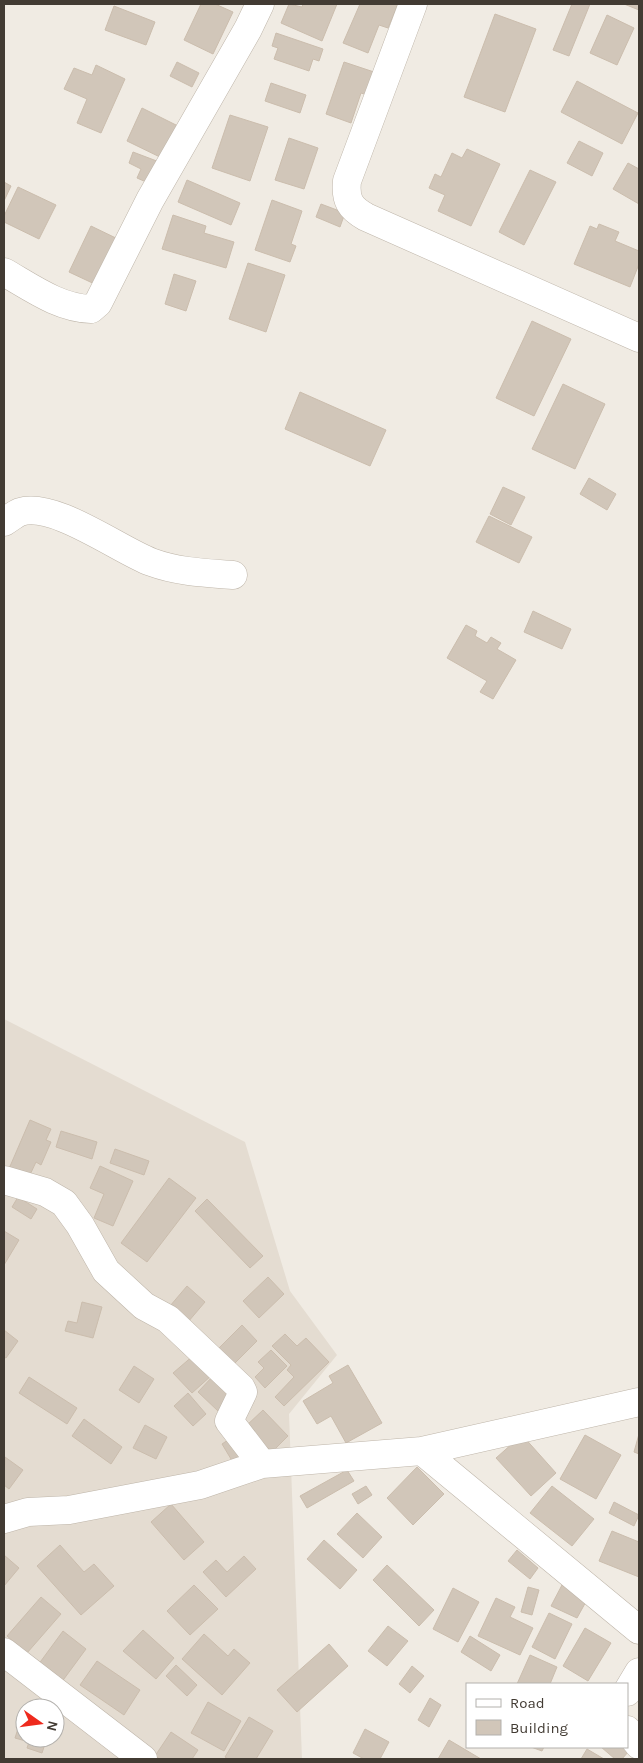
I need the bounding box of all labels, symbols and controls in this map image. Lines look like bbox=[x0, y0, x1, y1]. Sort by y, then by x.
legend bbox=[466, 1683, 628, 1748]
text: Road bbox=[510, 1694, 545, 1712]
north arrow bbox=[15, 1698, 65, 1748]
text: N bbox=[43, 1719, 62, 1733]
text: Building bbox=[510, 1719, 568, 1737]

